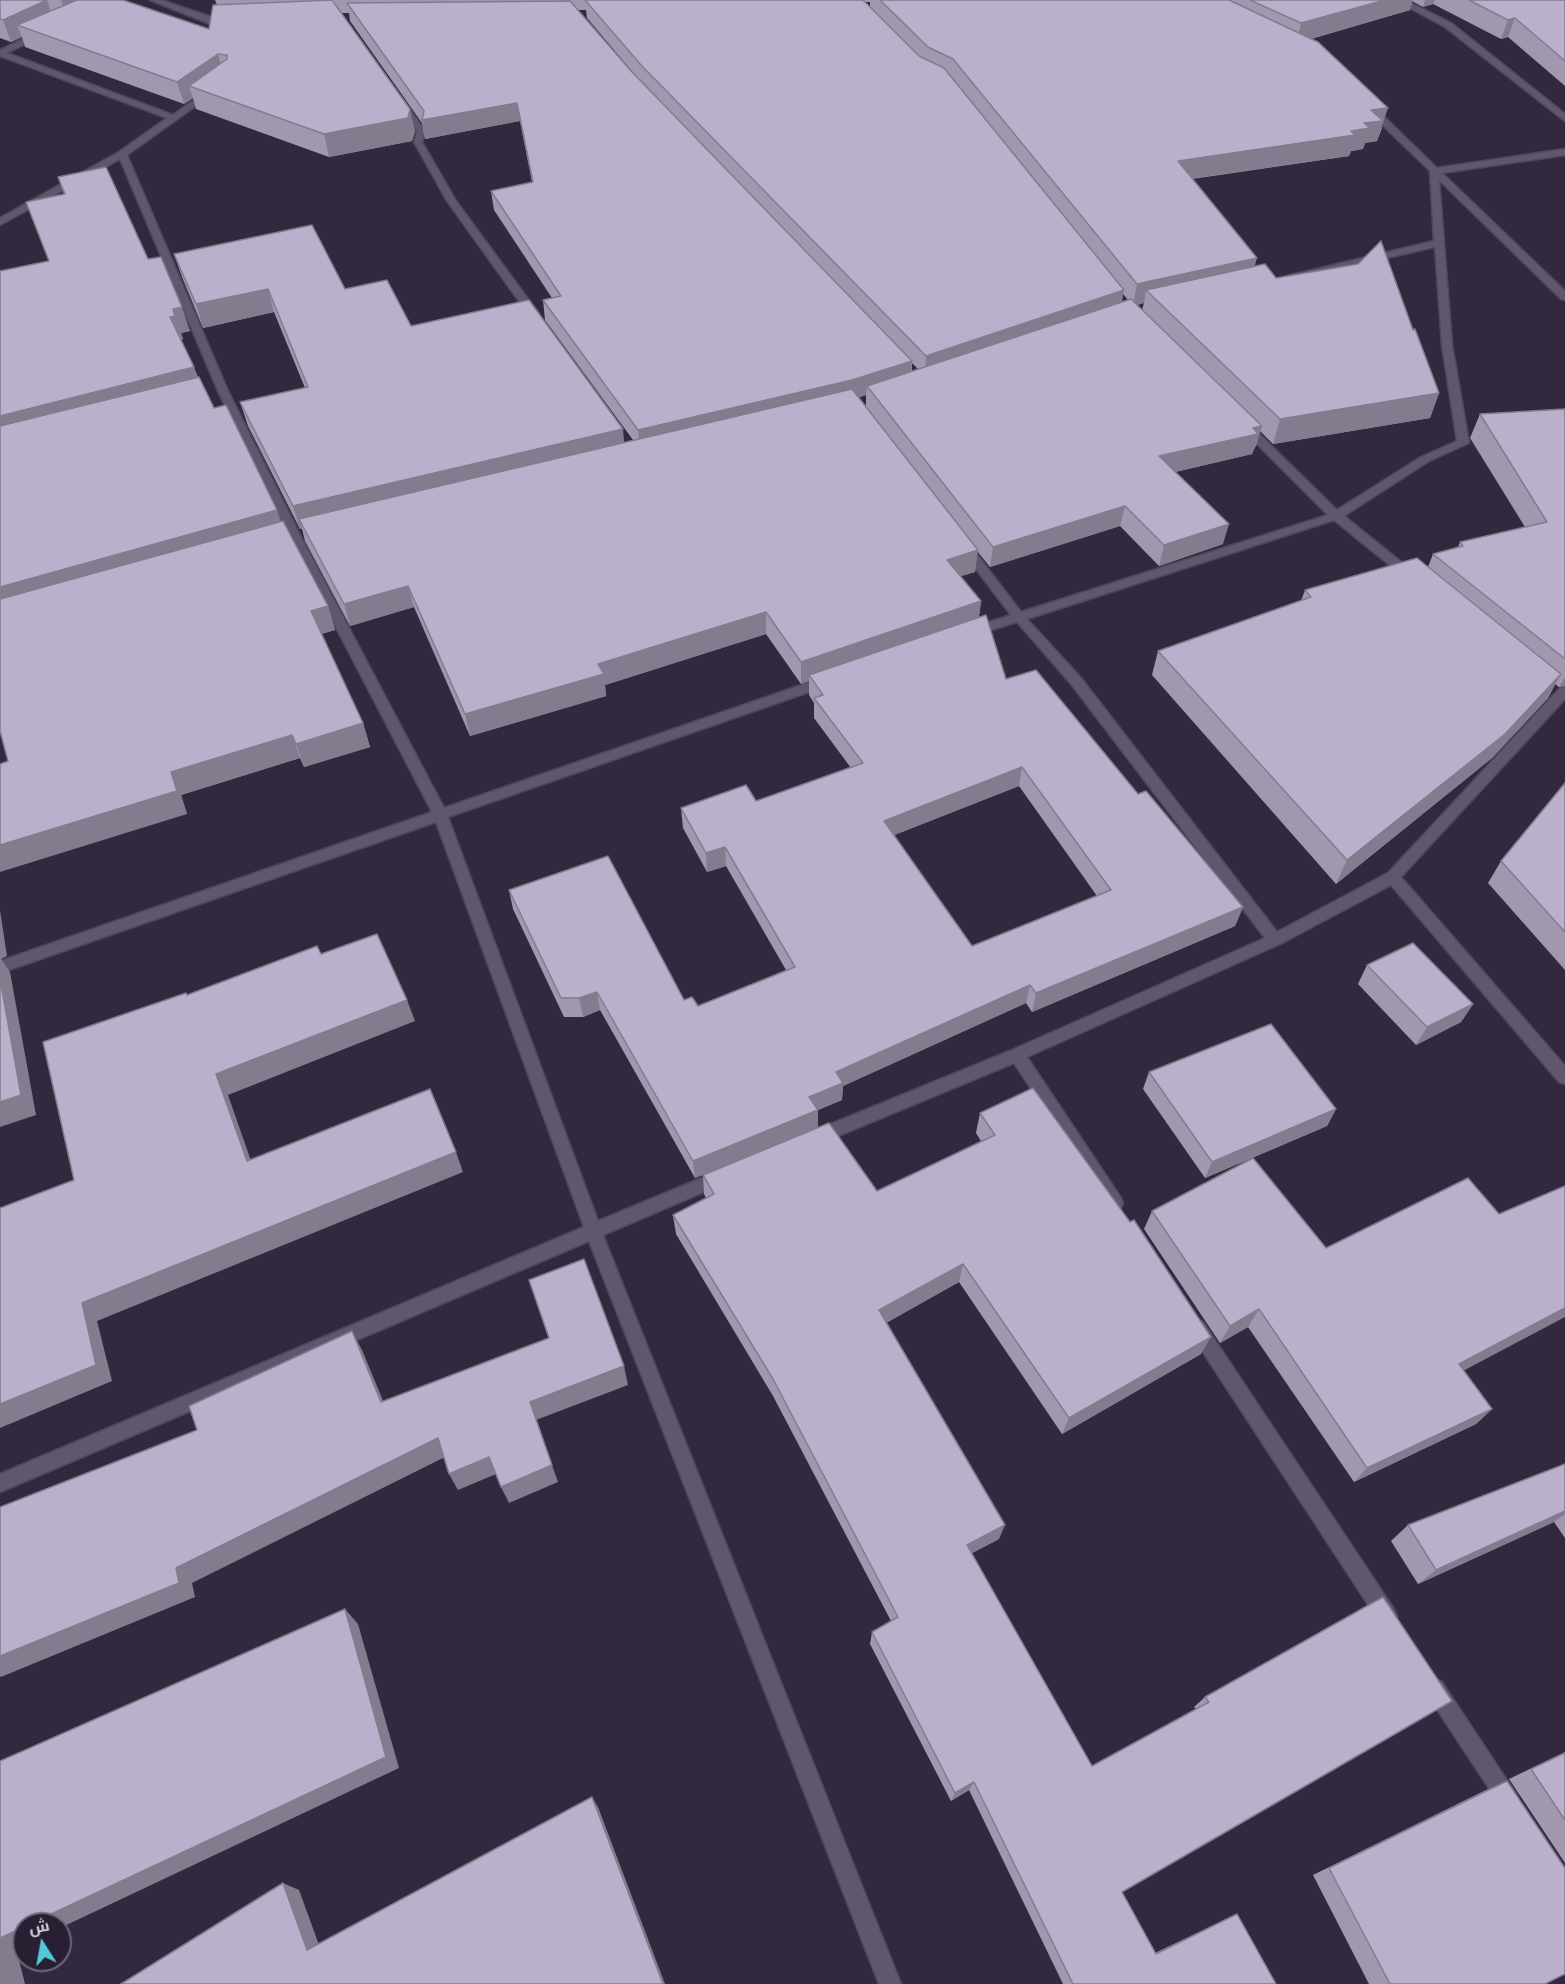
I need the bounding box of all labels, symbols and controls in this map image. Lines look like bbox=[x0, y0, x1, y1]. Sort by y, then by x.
north arrow bbox=[12, 1912, 72, 1972]
text: ش bbox=[27, 1915, 51, 1938]

